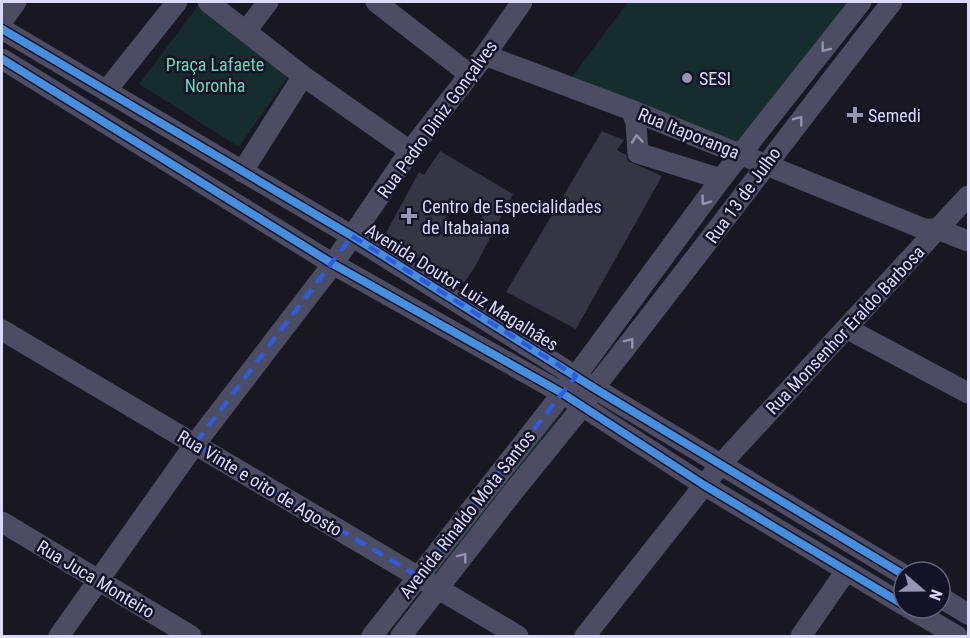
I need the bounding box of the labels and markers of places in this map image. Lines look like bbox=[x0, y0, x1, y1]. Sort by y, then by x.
place label: SESI bbox=[699, 68, 731, 89]
marker: SESI bbox=[680, 71, 694, 85]
place label: Semedi bbox=[868, 105, 921, 126]
marker: Semedi bbox=[846, 106, 864, 124]
place label: Centro de Especialidades de Itabaiana bbox=[422, 196, 602, 238]
marker: Centro de Especialidades de Itabaiana bbox=[400, 207, 418, 225]

